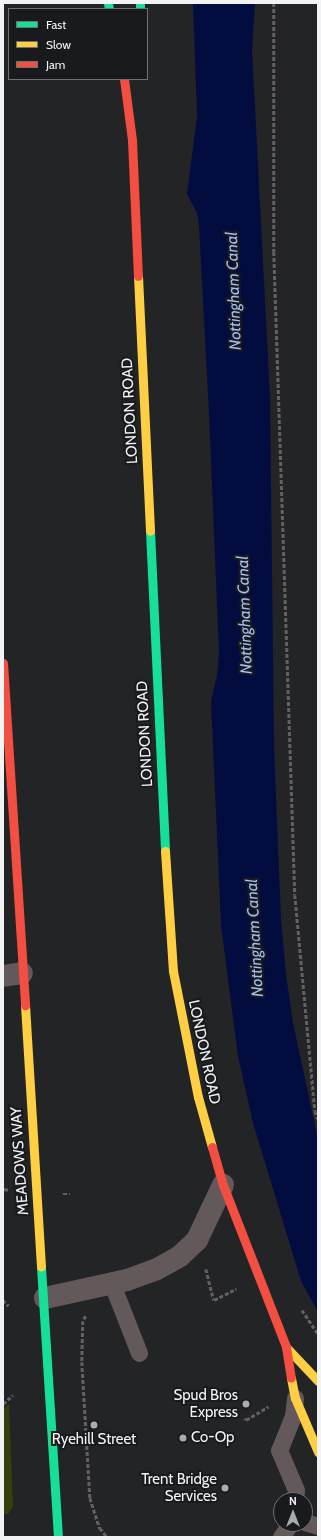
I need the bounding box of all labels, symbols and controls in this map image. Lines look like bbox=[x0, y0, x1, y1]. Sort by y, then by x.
legend bbox=[8, 8, 148, 80]
text: Fast bbox=[46, 17, 66, 32]
text: Slow bbox=[46, 37, 71, 52]
text: Jam bbox=[46, 57, 65, 72]
water label: Nottingham Canal bbox=[222, 232, 246, 350]
street label: LONDON ROAD bbox=[118, 357, 142, 465]
water label: Nottingham Canal bbox=[233, 556, 257, 674]
street label: LONDON ROAD bbox=[133, 680, 157, 788]
water label: Nottingham Canal bbox=[242, 878, 268, 998]
street label: LONDON ROAD bbox=[184, 998, 224, 1106]
street label: MEADOWS WAY bbox=[7, 1106, 33, 1216]
place label: Spud Bros Express bbox=[174, 1386, 238, 1421]
marker: Spud Bros Express bbox=[241, 1399, 251, 1409]
marker: Ryehill Street bbox=[89, 1420, 99, 1430]
place label: Co-Op bbox=[191, 1429, 234, 1447]
place label: Ryehill Street bbox=[52, 1431, 136, 1449]
marker: Co-Op bbox=[178, 1433, 188, 1443]
place label: Trent Bridge Services bbox=[141, 1470, 217, 1505]
marker: Trent Bridge Services bbox=[220, 1483, 230, 1493]
north arrow bbox=[273, 1492, 313, 1532]
text: N bbox=[289, 1494, 297, 1508]

